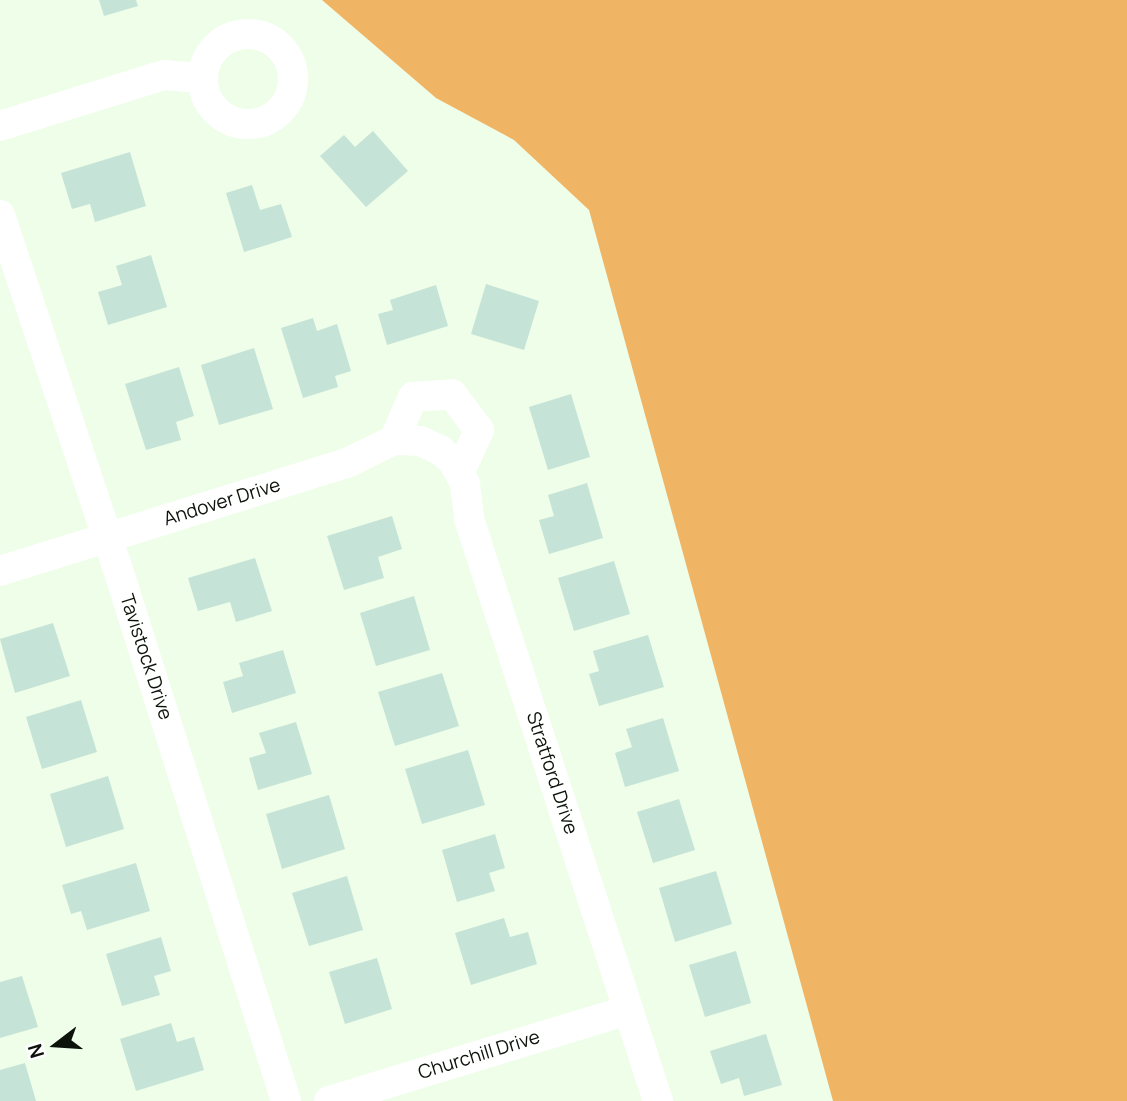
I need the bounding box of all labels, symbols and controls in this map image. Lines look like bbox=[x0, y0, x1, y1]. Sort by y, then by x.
street label: Andover Drive bbox=[161, 473, 283, 531]
street label: Tavistock Drive bbox=[115, 591, 177, 723]
street label: Stratford Drive bbox=[521, 709, 583, 837]
north arrow bbox=[21, 1010, 91, 1080]
street label: Churchill Drive bbox=[415, 1026, 543, 1084]
text: N bbox=[21, 1041, 50, 1061]

